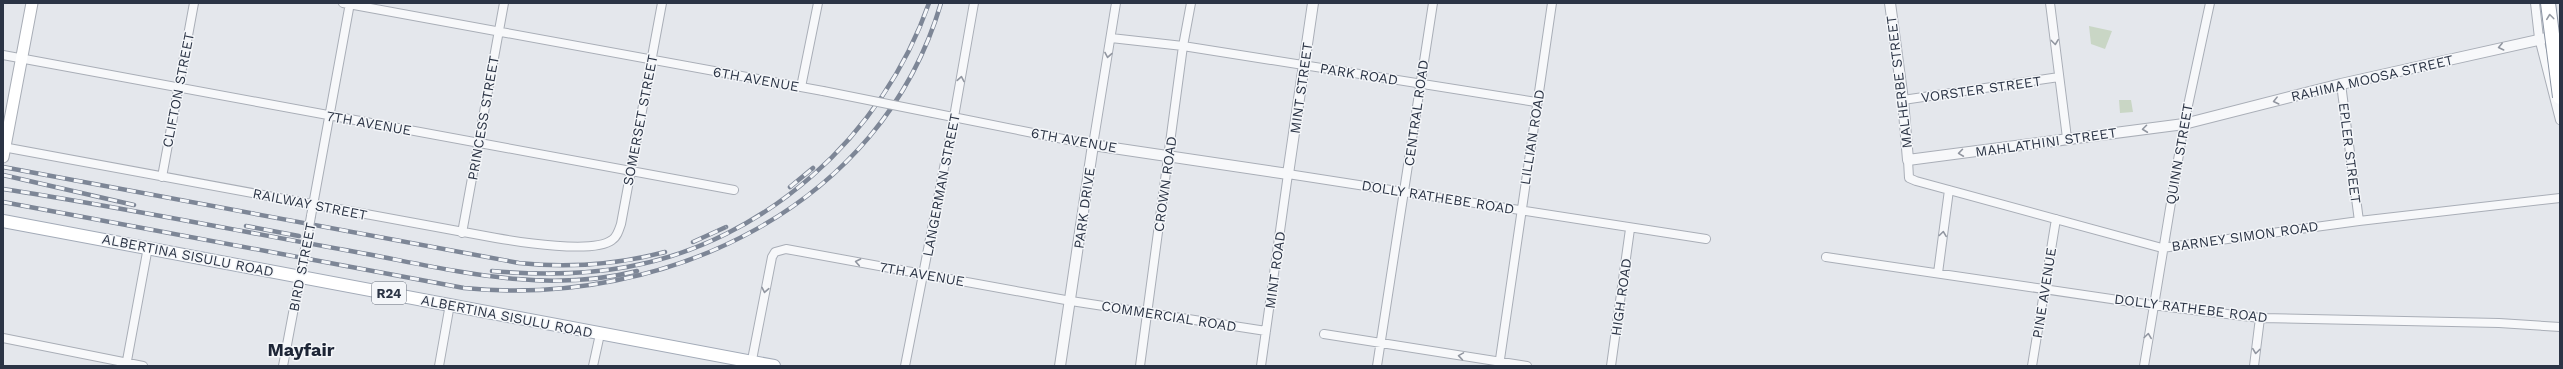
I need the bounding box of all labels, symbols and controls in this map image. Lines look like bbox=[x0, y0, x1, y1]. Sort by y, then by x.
street label: MALHERBE STREET bbox=[1883, 14, 1915, 149]
one-way arrow bbox=[2546, 14, 2555, 20]
street label: CLIFTON STREET bbox=[159, 31, 197, 149]
one-way arrow bbox=[2050, 39, 2059, 45]
street label: MINT STREET bbox=[1287, 41, 1315, 135]
one-way arrow bbox=[2498, 43, 2505, 51]
street label: RAHIMA MOOSA STREET bbox=[2289, 51, 2455, 104]
one-way arrow bbox=[1105, 52, 1113, 59]
street label: SOMERSET STREET bbox=[619, 53, 661, 187]
street label: PRINCESS STREET bbox=[464, 54, 502, 182]
street label: CENTRAL ROAD bbox=[1401, 59, 1431, 167]
street label: PARK ROAD bbox=[1319, 60, 1399, 88]
street label: 6TH AVENUE bbox=[712, 64, 800, 94]
street label: VORSTER STREET bbox=[1920, 73, 2043, 105]
one-way arrow bbox=[956, 76, 965, 82]
street label: LILLIAN ROAD bbox=[1517, 88, 1547, 186]
one-way arrow bbox=[2273, 96, 2280, 104]
street label: QUINN STREET bbox=[2162, 102, 2196, 206]
street label: EPLER STREET bbox=[2336, 102, 2364, 205]
street label: 7TH AVENUE bbox=[325, 108, 413, 138]
street label: LANGERMAN STREET bbox=[919, 112, 963, 258]
street label: MAHLATHINI STREET bbox=[1974, 124, 2118, 160]
one-way arrow bbox=[2142, 124, 2148, 133]
street label: 6TH AVENUE bbox=[1030, 125, 1118, 155]
street label: CROWN ROAD bbox=[1150, 135, 1180, 233]
one-way arrow bbox=[1958, 148, 1964, 157]
street label: PARK DRIVE bbox=[1070, 166, 1098, 250]
street label: DOLLY RATHEBE ROAD bbox=[1360, 177, 1516, 217]
street label: RAILWAY STREET bbox=[251, 185, 369, 223]
street label: BARNEY SIMON ROAD bbox=[2170, 218, 2320, 254]
street label: BIRD STREET bbox=[286, 221, 319, 313]
street label: ALBERTINA SISULU ROAD bbox=[101, 230, 275, 280]
street label: MINT ROAD bbox=[1262, 230, 1288, 310]
one-way arrow bbox=[1938, 231, 1947, 238]
street label: PINE AVENUE bbox=[2029, 246, 2059, 340]
street label: HIGH ROAD bbox=[1608, 257, 1634, 337]
one-way arrow bbox=[855, 258, 861, 267]
street label: 7TH AVENUE bbox=[878, 259, 966, 289]
road number: R24 bbox=[372, 282, 406, 304]
one-way arrow bbox=[761, 287, 770, 293]
street label: ALBERTINA SISULU ROAD bbox=[420, 291, 594, 341]
street label: DOLLY RATHEBE ROAD bbox=[2113, 291, 2269, 325]
street label: COMMERCIAL ROAD bbox=[1100, 297, 1238, 335]
one-way arrow bbox=[2143, 333, 2152, 339]
district label: Mayfair bbox=[268, 339, 335, 360]
one-way arrow bbox=[2252, 348, 2261, 354]
one-way arrow bbox=[1458, 352, 1464, 361]

